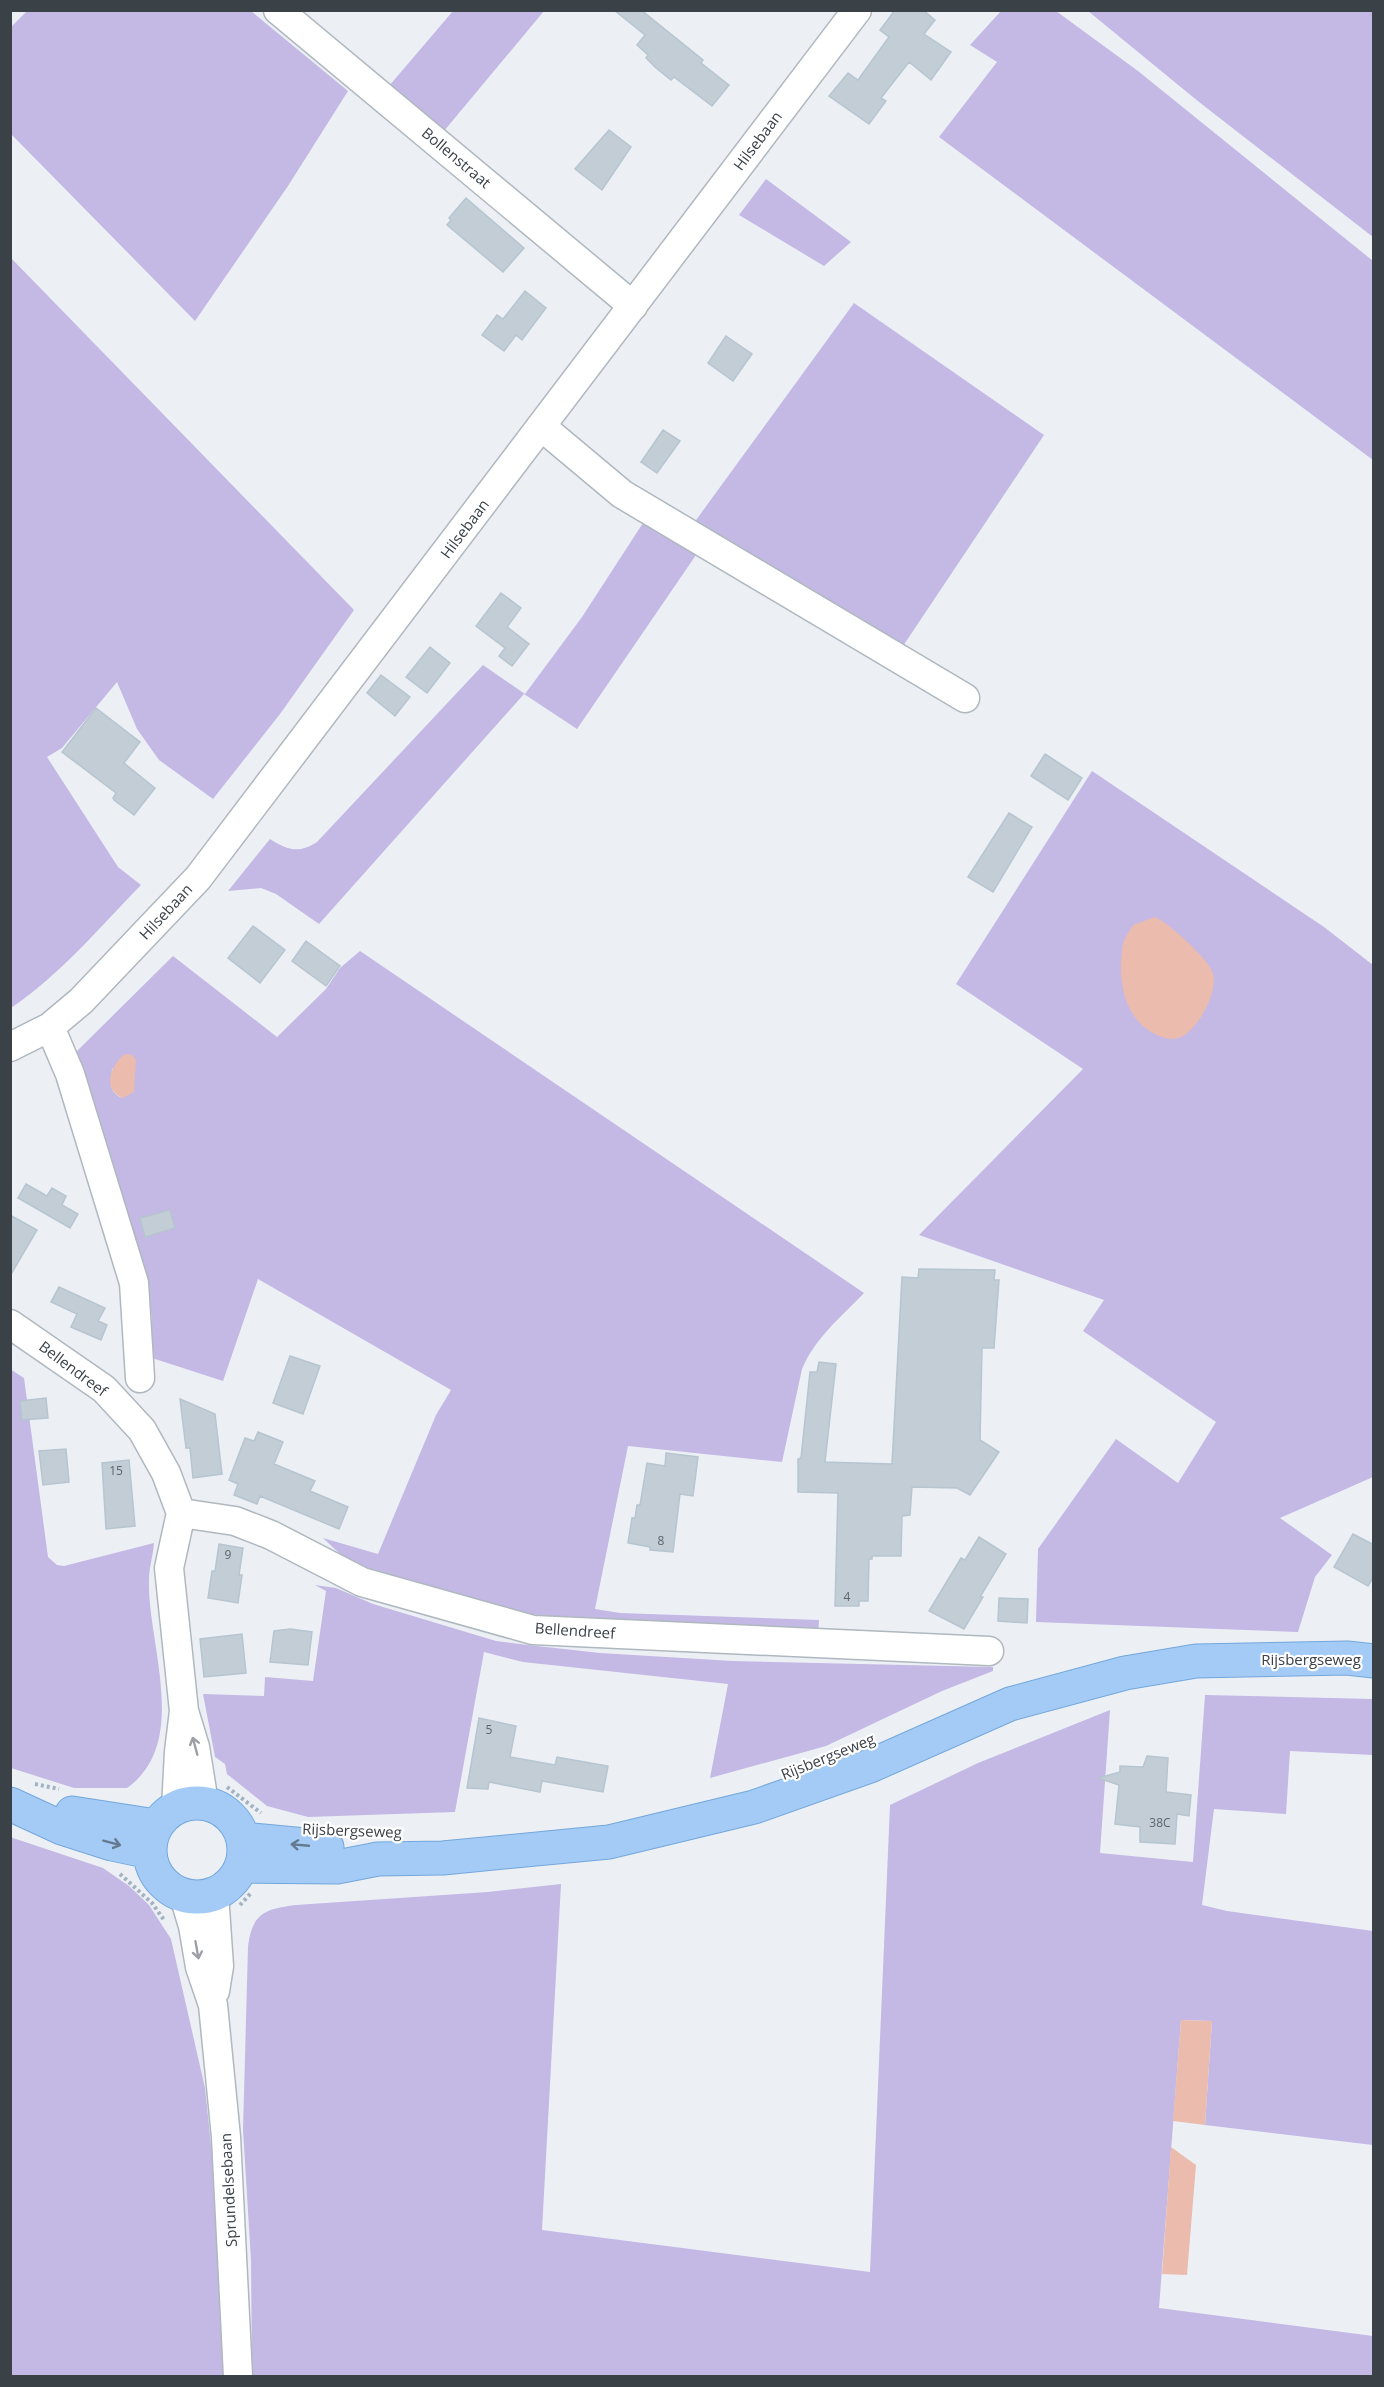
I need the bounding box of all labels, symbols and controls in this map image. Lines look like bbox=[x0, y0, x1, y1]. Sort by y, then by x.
street label: Hilsebaan bbox=[728, 107, 786, 174]
street label: Bollenstraat bbox=[418, 122, 495, 192]
street label: Hilsebaan bbox=[435, 495, 493, 562]
street label: Hilsebaan bbox=[134, 879, 196, 943]
street label: Bellendreef bbox=[35, 1336, 113, 1401]
house number: 15 bbox=[109, 1462, 123, 1479]
house number: 8 bbox=[658, 1532, 665, 1549]
house number: 9 bbox=[225, 1546, 232, 1563]
house number: 4 bbox=[844, 1588, 851, 1605]
street label: Bellendreef bbox=[534, 1617, 617, 1643]
street label: Rijsbergseweg bbox=[1261, 1649, 1361, 1669]
house number: 5 bbox=[486, 1721, 493, 1738]
street label: Rijsbergseweg bbox=[778, 1728, 878, 1784]
one-way arrow bbox=[188, 1737, 200, 1756]
house number: 38C bbox=[1149, 1814, 1171, 1831]
street label: Rijsbergseweg bbox=[302, 1818, 402, 1842]
one-way arrow bbox=[103, 1838, 122, 1850]
one-way arrow bbox=[291, 1839, 311, 1850]
one-way arrow bbox=[192, 1940, 203, 1960]
street label: Sprundelsebaan bbox=[215, 2133, 241, 2247]

